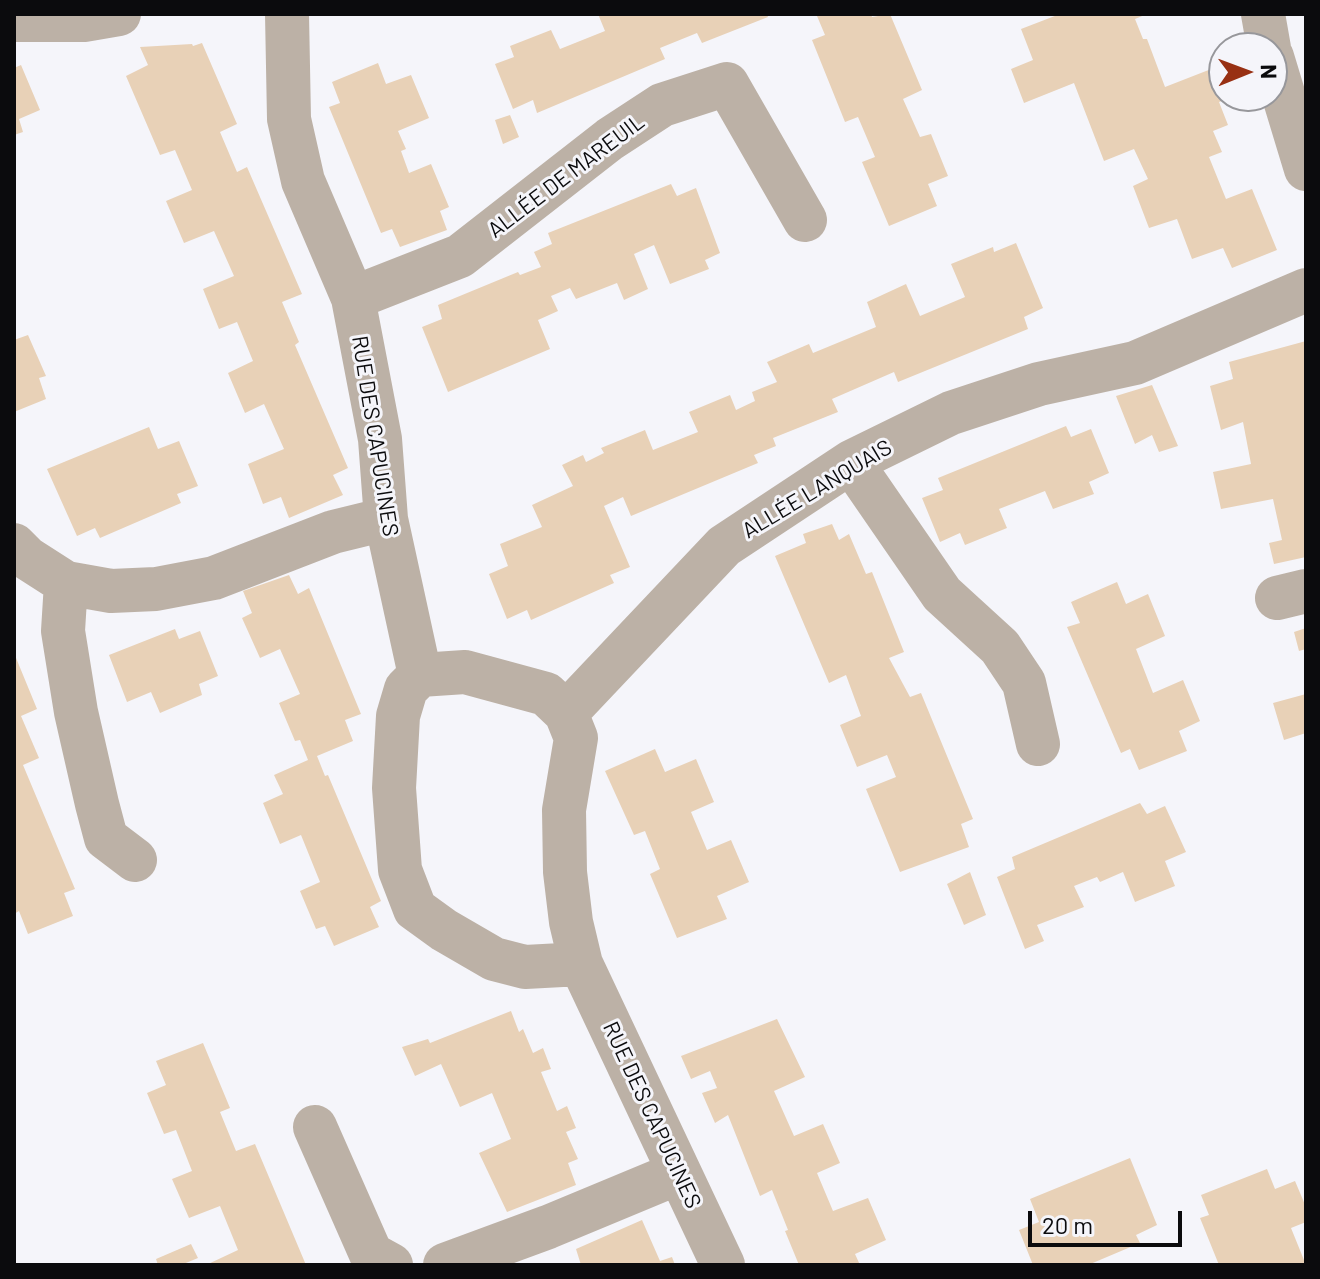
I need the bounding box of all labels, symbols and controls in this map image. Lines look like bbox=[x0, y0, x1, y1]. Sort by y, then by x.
north arrow bbox=[1208, 32, 1288, 112]
text: N bbox=[1257, 64, 1283, 79]
street label: ALLÉE DE MAREUIL bbox=[483, 109, 649, 243]
street label: RUE DES CAPUCINES bbox=[346, 334, 404, 538]
street label: ALLÉE LANQUAIS bbox=[737, 434, 897, 544]
street label: RUE DES CAPUCINES bbox=[597, 1017, 707, 1213]
scale bar bbox=[1032, 1195, 1186, 1245]
text: 20 m bbox=[1042, 1210, 1093, 1239]

